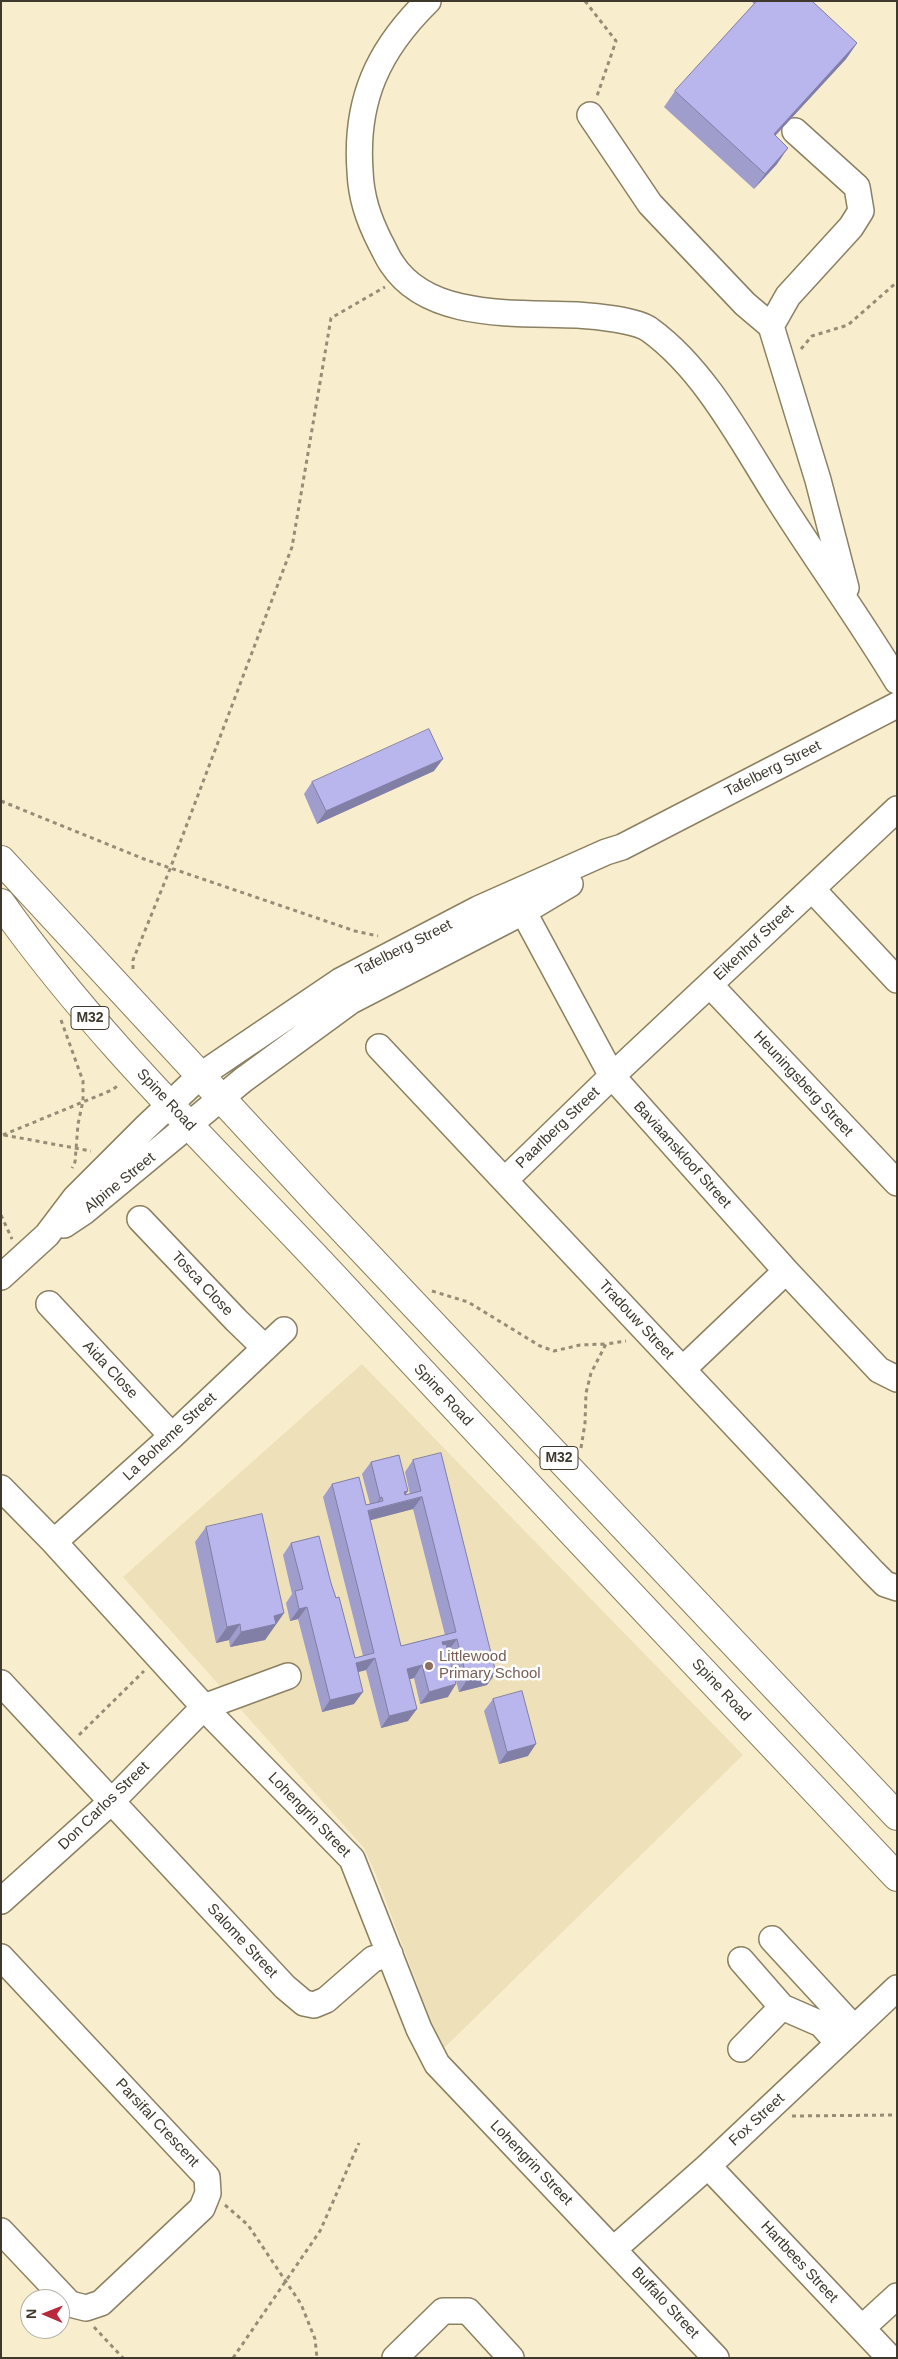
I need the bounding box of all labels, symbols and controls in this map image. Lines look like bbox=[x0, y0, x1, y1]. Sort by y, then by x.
street label: Tafelberg Street bbox=[722, 737, 824, 801]
street label: Eikenhof Street bbox=[710, 901, 798, 985]
street label: Tafelberg Street bbox=[353, 916, 455, 980]
road number: M32 bbox=[71, 1006, 109, 1030]
street label: Heuningsberg Street bbox=[750, 1028, 856, 1140]
street label: Spine Road bbox=[133, 1065, 199, 1135]
street label: Paarlberg Street bbox=[512, 1084, 604, 1172]
street label: Baviaanskloof Street bbox=[629, 1098, 735, 1212]
street label: Alpine Street bbox=[81, 1149, 159, 1217]
street label: Tosca Close bbox=[168, 1248, 236, 1320]
street label: Tradouw Street bbox=[595, 1277, 677, 1363]
street label: Aida Close bbox=[79, 1337, 141, 1403]
street label: Spine Road bbox=[410, 1360, 476, 1430]
street label: La Boheme Street bbox=[120, 1389, 220, 1485]
road number: M32 bbox=[540, 1446, 578, 1470]
place label: Littlewood Primary School bbox=[439, 1648, 541, 1683]
street label: Spine Road bbox=[688, 1655, 754, 1725]
marker: Littlewood Primary School bbox=[423, 1660, 435, 1672]
street label: Don Carlos Street bbox=[55, 1758, 153, 1854]
street label: Lohengrin Street bbox=[264, 1769, 354, 1861]
street label: Salome Street bbox=[203, 1900, 281, 1982]
street label: Parsifal Crescent bbox=[111, 2075, 203, 2171]
street label: Fox Street bbox=[726, 2090, 788, 2150]
street label: Lohengrin Street bbox=[486, 2117, 576, 2209]
street label: Hartbees Street bbox=[757, 2217, 841, 2307]
street label: Buffalo Street bbox=[628, 2264, 702, 2342]
north arrow bbox=[20, 2289, 70, 2339]
text: N bbox=[23, 2309, 39, 2319]

